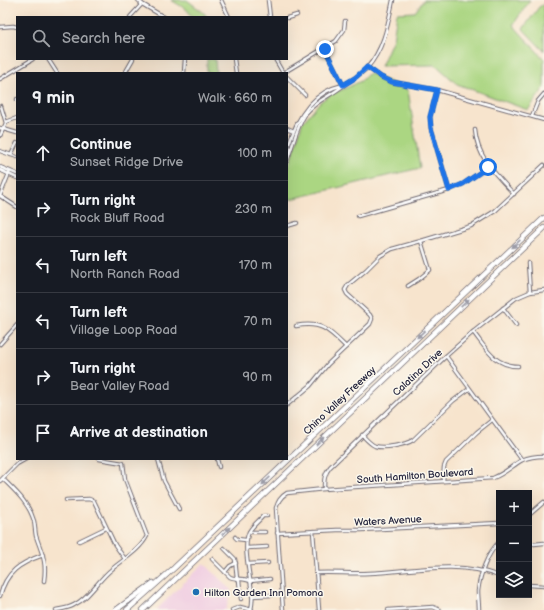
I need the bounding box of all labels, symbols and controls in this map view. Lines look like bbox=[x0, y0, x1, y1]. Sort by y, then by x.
search box bbox=[16, 16, 288, 60]
icon: search bbox=[30, 27, 52, 49]
text: Search here bbox=[62, 29, 145, 48]
route end bbox=[316, 40, 334, 58]
text: 9 min bbox=[32, 88, 75, 108]
text: Walk · 660 m bbox=[198, 90, 272, 106]
text: Continue bbox=[70, 135, 132, 154]
icon: ahead bbox=[32, 142, 54, 164]
text: 100 m bbox=[237, 145, 272, 161]
text: Sunset Ridge Drive bbox=[70, 154, 183, 170]
route start bbox=[479, 158, 497, 176]
text: Turn right bbox=[70, 191, 135, 210]
icon: right bbox=[32, 198, 54, 220]
text: 230 m bbox=[235, 201, 272, 217]
text: Rock Bluff Road bbox=[70, 210, 164, 226]
one-way arrow bbox=[511, 240, 521, 249]
text: Turn left bbox=[70, 247, 127, 266]
icon: left bbox=[32, 254, 54, 276]
text: 170 m bbox=[239, 257, 272, 273]
text: North Ranch Road bbox=[70, 266, 180, 282]
one-way arrow bbox=[460, 299, 470, 308]
text: Turn left bbox=[70, 303, 127, 322]
icon: left bbox=[32, 310, 54, 332]
text: 70 m bbox=[244, 313, 272, 329]
text: Village Loop Road bbox=[70, 322, 177, 338]
one-way arrow bbox=[416, 329, 426, 339]
street label: Calatina Drive bbox=[390, 347, 445, 399]
text: Turn right bbox=[70, 359, 135, 378]
street label: Chino Valley Freeway bbox=[301, 364, 379, 437]
icon: right bbox=[32, 366, 54, 388]
text: 90 m bbox=[243, 369, 272, 385]
text: Bear Valley Road bbox=[70, 378, 169, 394]
icon: arrive bbox=[32, 422, 54, 444]
text: Arrive at destination bbox=[70, 423, 208, 442]
one-way arrow bbox=[315, 437, 325, 446]
street label: South Hamilton Boulevard bbox=[356, 466, 474, 486]
one-way arrow bbox=[261, 476, 271, 486]
map controls bbox=[496, 490, 532, 598]
button: + bbox=[496, 490, 532, 526]
street label: Waters Avenue bbox=[354, 513, 422, 529]
one-way arrow bbox=[221, 526, 231, 536]
button: − bbox=[496, 526, 532, 562]
button: layers bbox=[496, 562, 532, 598]
marker: Hilton Garden Inn Pomona bbox=[191, 587, 201, 597]
place label: Hilton Garden Inn Pomona bbox=[204, 587, 323, 599]

